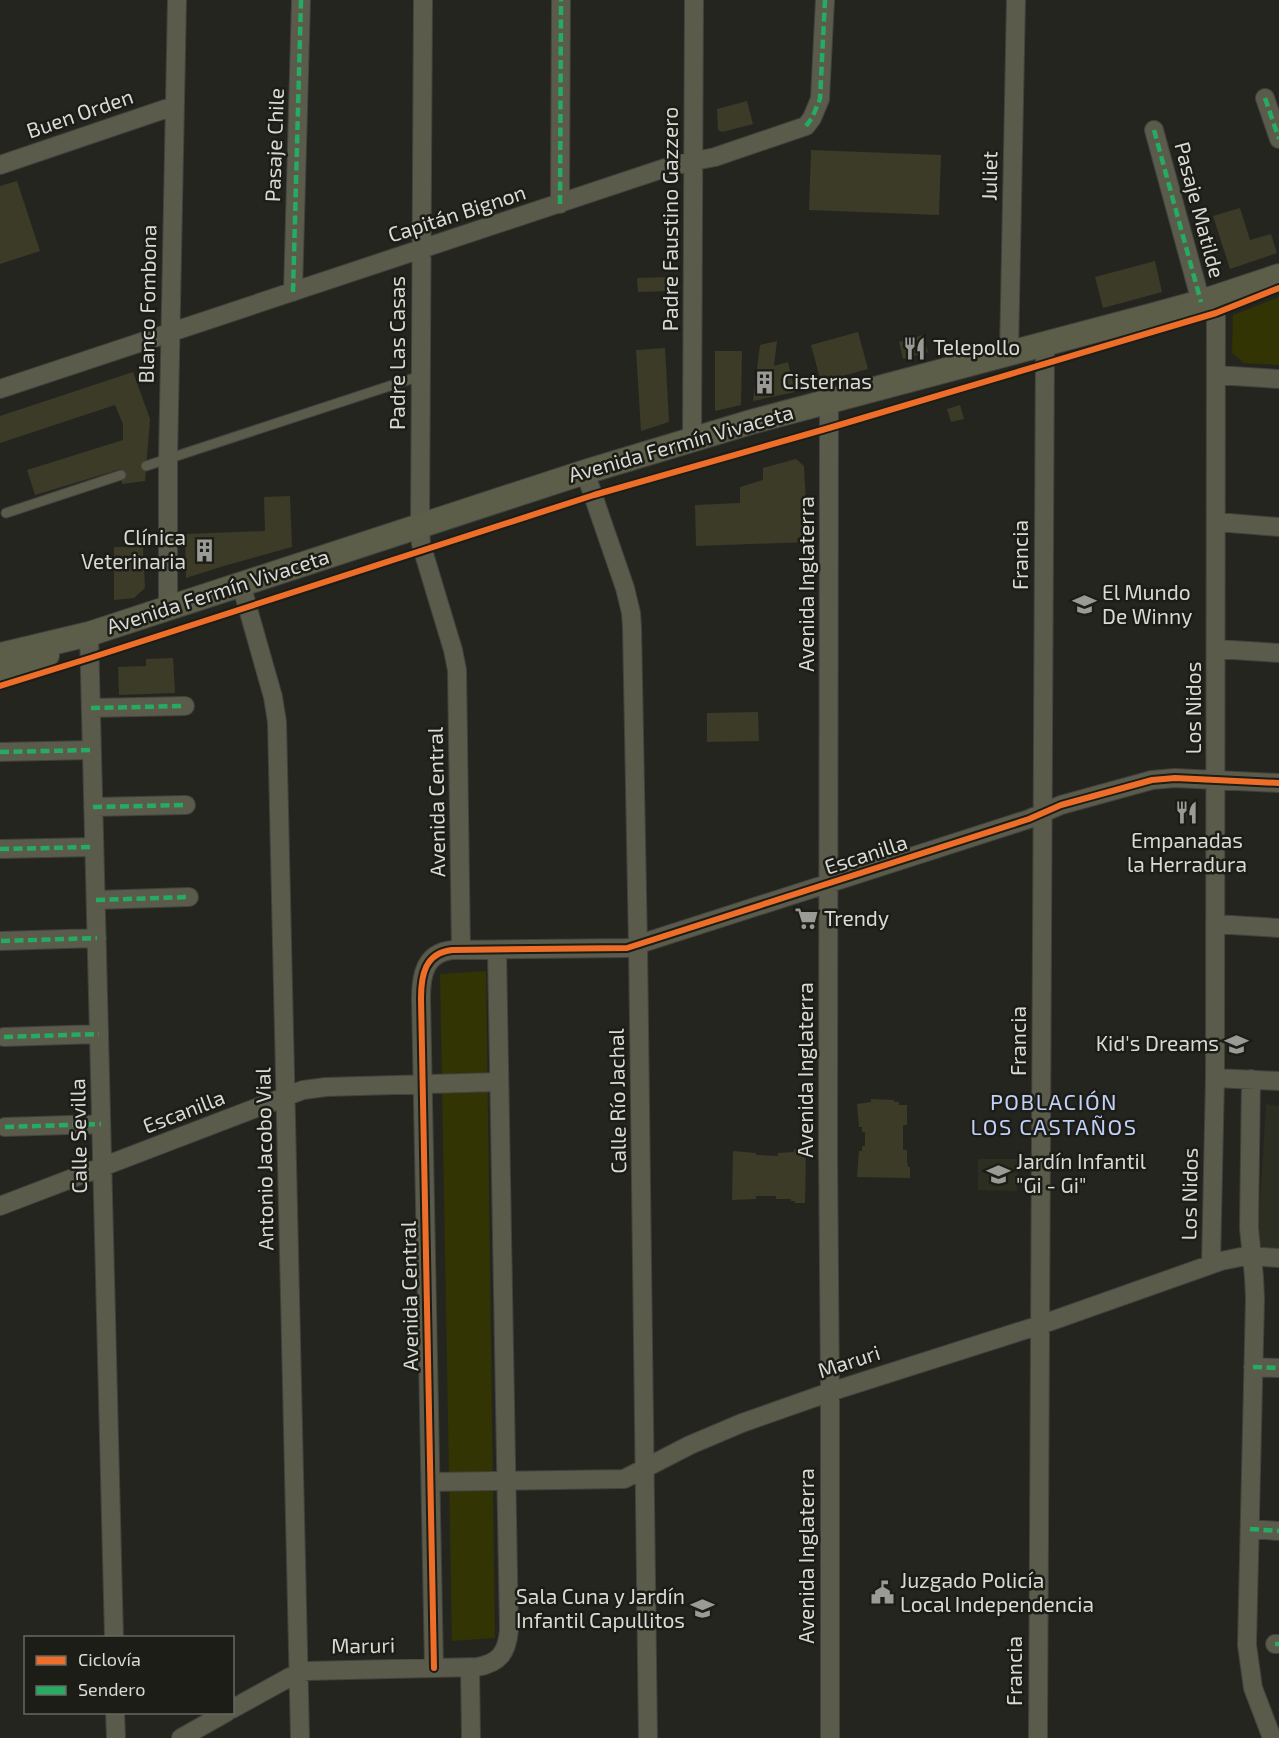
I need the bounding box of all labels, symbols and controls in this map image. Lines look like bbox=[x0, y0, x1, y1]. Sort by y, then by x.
street label: Buen Orden bbox=[23, 83, 136, 142]
street label: Pasaje Chile bbox=[259, 87, 289, 202]
street label: Padre Faustino Gazzero bbox=[657, 107, 682, 331]
street label: Pasaje Matilde bbox=[1169, 139, 1231, 281]
street label: Juliet bbox=[976, 151, 1001, 201]
street label: Capitán Bignon bbox=[384, 179, 529, 247]
street label: Blanco Fombona bbox=[133, 224, 160, 384]
street label: Padre Las Casas bbox=[384, 276, 409, 430]
place label: Telepollo bbox=[933, 334, 1020, 359]
restaurant icon: Telepollo bbox=[902, 335, 928, 361]
place label: Cisternas bbox=[782, 368, 872, 393]
building icon: Cisternas bbox=[751, 369, 777, 395]
street label: Avenida Fermín Vivaceta bbox=[565, 398, 796, 487]
street label: Avenida Inglaterra bbox=[793, 496, 818, 672]
street label: Francia bbox=[1007, 520, 1032, 590]
place label: Clínica Veterinaria bbox=[81, 524, 186, 573]
building icon: Clínica Veterinaria bbox=[191, 537, 217, 563]
street label: Avenida Fermín Vivaceta bbox=[103, 543, 332, 638]
place label: El Mundo De Winny bbox=[1102, 579, 1192, 628]
school or university icon: El Mundo De Winny bbox=[1071, 592, 1097, 618]
street label: Los Nidos bbox=[1180, 662, 1205, 754]
street label: Avenida Central bbox=[422, 726, 449, 877]
restaurant icon: Empanadas la Herradura bbox=[1174, 800, 1200, 826]
place label: Empanadas la Herradura bbox=[1127, 827, 1247, 876]
street label: Escanilla bbox=[821, 828, 910, 879]
place label: Trendy bbox=[824, 905, 889, 930]
supermarket icon: Trendy bbox=[793, 906, 819, 932]
street label: Avenida Inglaterra bbox=[792, 982, 817, 1158]
street label: Francia bbox=[1005, 1006, 1030, 1076]
street label: Calle Río Jachal bbox=[603, 1027, 630, 1174]
place label: Kid's Dreams bbox=[1096, 1030, 1219, 1055]
school or university icon: Kid's Dreams bbox=[1224, 1031, 1250, 1057]
street label: Antonio Jacobo Vial bbox=[249, 1066, 278, 1251]
street label: Calle Sevilla bbox=[64, 1078, 91, 1194]
street label: Escanilla bbox=[139, 1084, 228, 1138]
district label: POBLACIÓN LOS CASTAÑOS bbox=[970, 1088, 1138, 1139]
street label: Los Nidos bbox=[1175, 1147, 1202, 1241]
place label: Jardín Infantil "Gi - Gi" bbox=[1016, 1148, 1147, 1197]
school or university icon: Jardín Infantil "Gi - Gi" bbox=[985, 1161, 1011, 1187]
street label: Avenida Central bbox=[395, 1220, 422, 1371]
street label: Maruri bbox=[814, 1339, 883, 1382]
street label: Avenida Inglaterra bbox=[793, 1468, 818, 1644]
place label: Juzgado Policía Local Independencia bbox=[900, 1567, 1094, 1616]
public building icon: Juzgado Policía Local Independencia bbox=[869, 1580, 895, 1606]
place label: Sala Cuna y Jardín Infantil Capullitos bbox=[516, 1583, 685, 1632]
school or university icon: Sala Cuna y Jardín Infantil Capullitos bbox=[690, 1596, 716, 1622]
street label: Maruri bbox=[331, 1631, 395, 1658]
legend bbox=[24, 1636, 234, 1714]
street label: Francia bbox=[1001, 1636, 1026, 1706]
text: Ciclovía bbox=[78, 1648, 141, 1670]
text: Sendero bbox=[78, 1678, 145, 1700]

